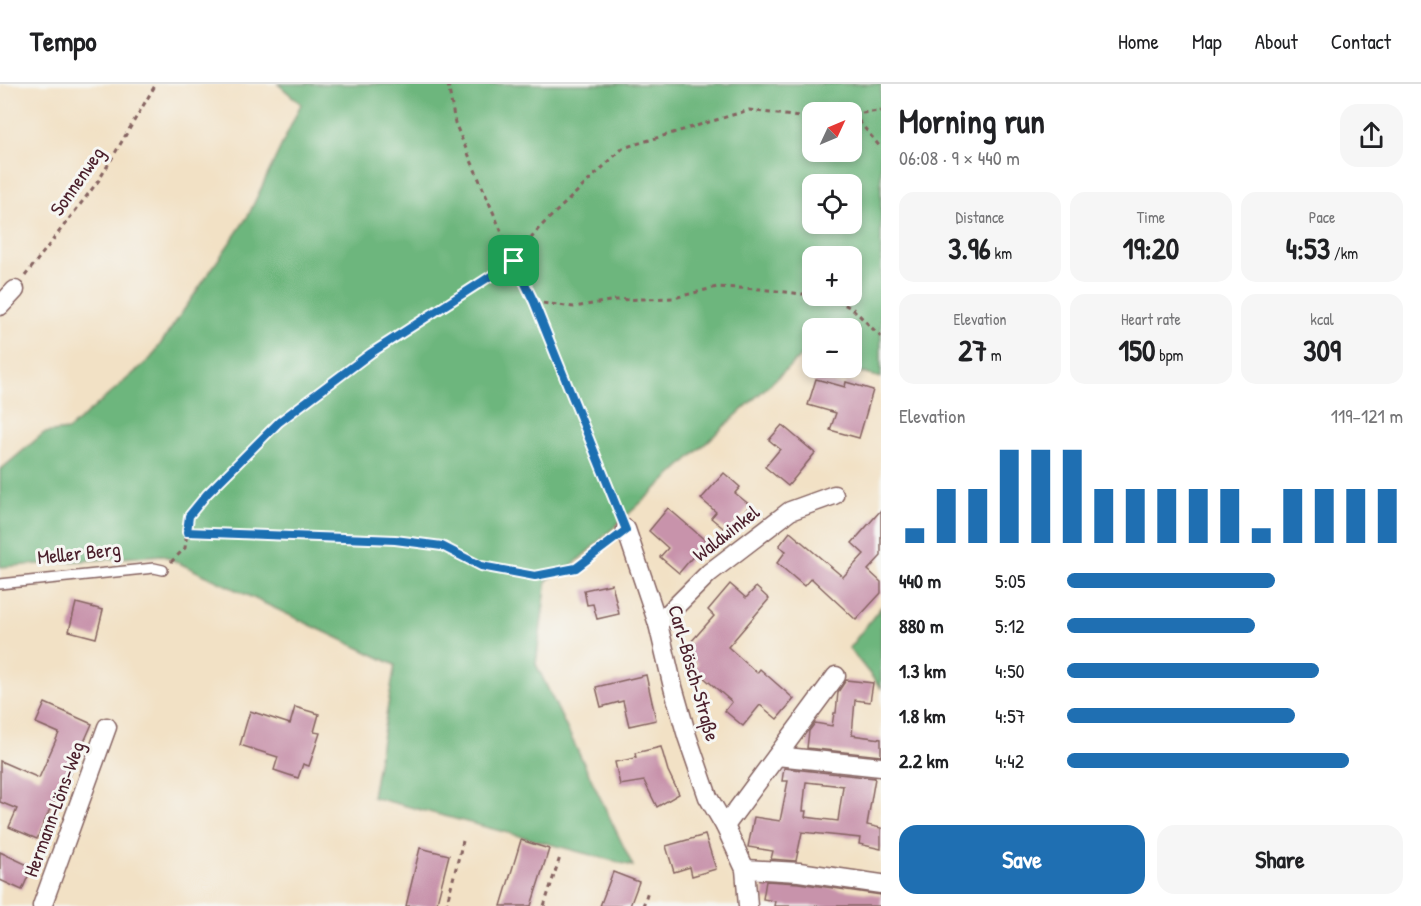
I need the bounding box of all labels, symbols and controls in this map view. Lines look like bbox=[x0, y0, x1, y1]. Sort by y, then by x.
text: Tempo bbox=[30, 22, 97, 60]
text: Home bbox=[1118, 27, 1159, 56]
text: Map bbox=[1192, 27, 1222, 56]
text: About bbox=[1255, 27, 1298, 56]
text: Contact bbox=[1331, 27, 1391, 56]
text: Morning run bbox=[899, 99, 1045, 143]
north arrow bbox=[802, 102, 862, 162]
map controls bbox=[802, 102, 862, 378]
button: share bbox=[1340, 104, 1403, 167]
street label: Sonnenweg bbox=[43, 141, 110, 221]
text: 06:08 · 9 × 440 m bbox=[899, 144, 1020, 171]
button: locate bbox=[802, 174, 862, 234]
text: Distance bbox=[956, 206, 1004, 228]
text: Time bbox=[1137, 206, 1165, 228]
text: Pace bbox=[1309, 206, 1335, 228]
text: 3.96 bbox=[948, 228, 991, 268]
text: 19:20 bbox=[1123, 228, 1179, 268]
text: 4:53 bbox=[1286, 228, 1330, 268]
pin bbox=[488, 235, 539, 286]
text: km bbox=[991, 242, 1012, 264]
text: /km bbox=[1330, 242, 1358, 264]
icon: arrive bbox=[497, 244, 530, 277]
button: + bbox=[802, 246, 862, 306]
text: Elevation bbox=[953, 308, 1007, 330]
text: Heart rate bbox=[1121, 308, 1181, 330]
text: kcal bbox=[1310, 308, 1334, 330]
button: − bbox=[802, 318, 862, 378]
text: 27 bbox=[958, 330, 987, 370]
text: 150 bbox=[1118, 330, 1156, 370]
text: 309 bbox=[1303, 330, 1341, 370]
text: m bbox=[987, 344, 1002, 366]
text: bpm bbox=[1156, 344, 1184, 366]
text: Elevation bbox=[899, 402, 965, 429]
text: 119–121 m bbox=[1331, 402, 1403, 429]
street label: Waldwinkel bbox=[687, 498, 765, 567]
street label: Meller Berg bbox=[36, 535, 122, 570]
text: 440 m bbox=[899, 567, 941, 594]
text: 5:05 bbox=[995, 567, 1026, 594]
street label: Carl-Bösch-Straße bbox=[662, 602, 727, 744]
text: 880 m bbox=[899, 612, 943, 639]
text: 5:12 bbox=[995, 612, 1025, 639]
text: 1.3 km bbox=[899, 657, 946, 684]
text: 4:50 bbox=[995, 657, 1025, 684]
text: 1.8 km bbox=[899, 702, 946, 729]
text: 4:57 bbox=[995, 702, 1026, 729]
street label: Hermann-Löns-Weg bbox=[17, 737, 91, 880]
text: 2.2 km bbox=[899, 747, 949, 774]
text: 4:42 bbox=[995, 747, 1024, 774]
button: Save bbox=[899, 825, 1145, 894]
button: Share bbox=[1157, 825, 1403, 894]

